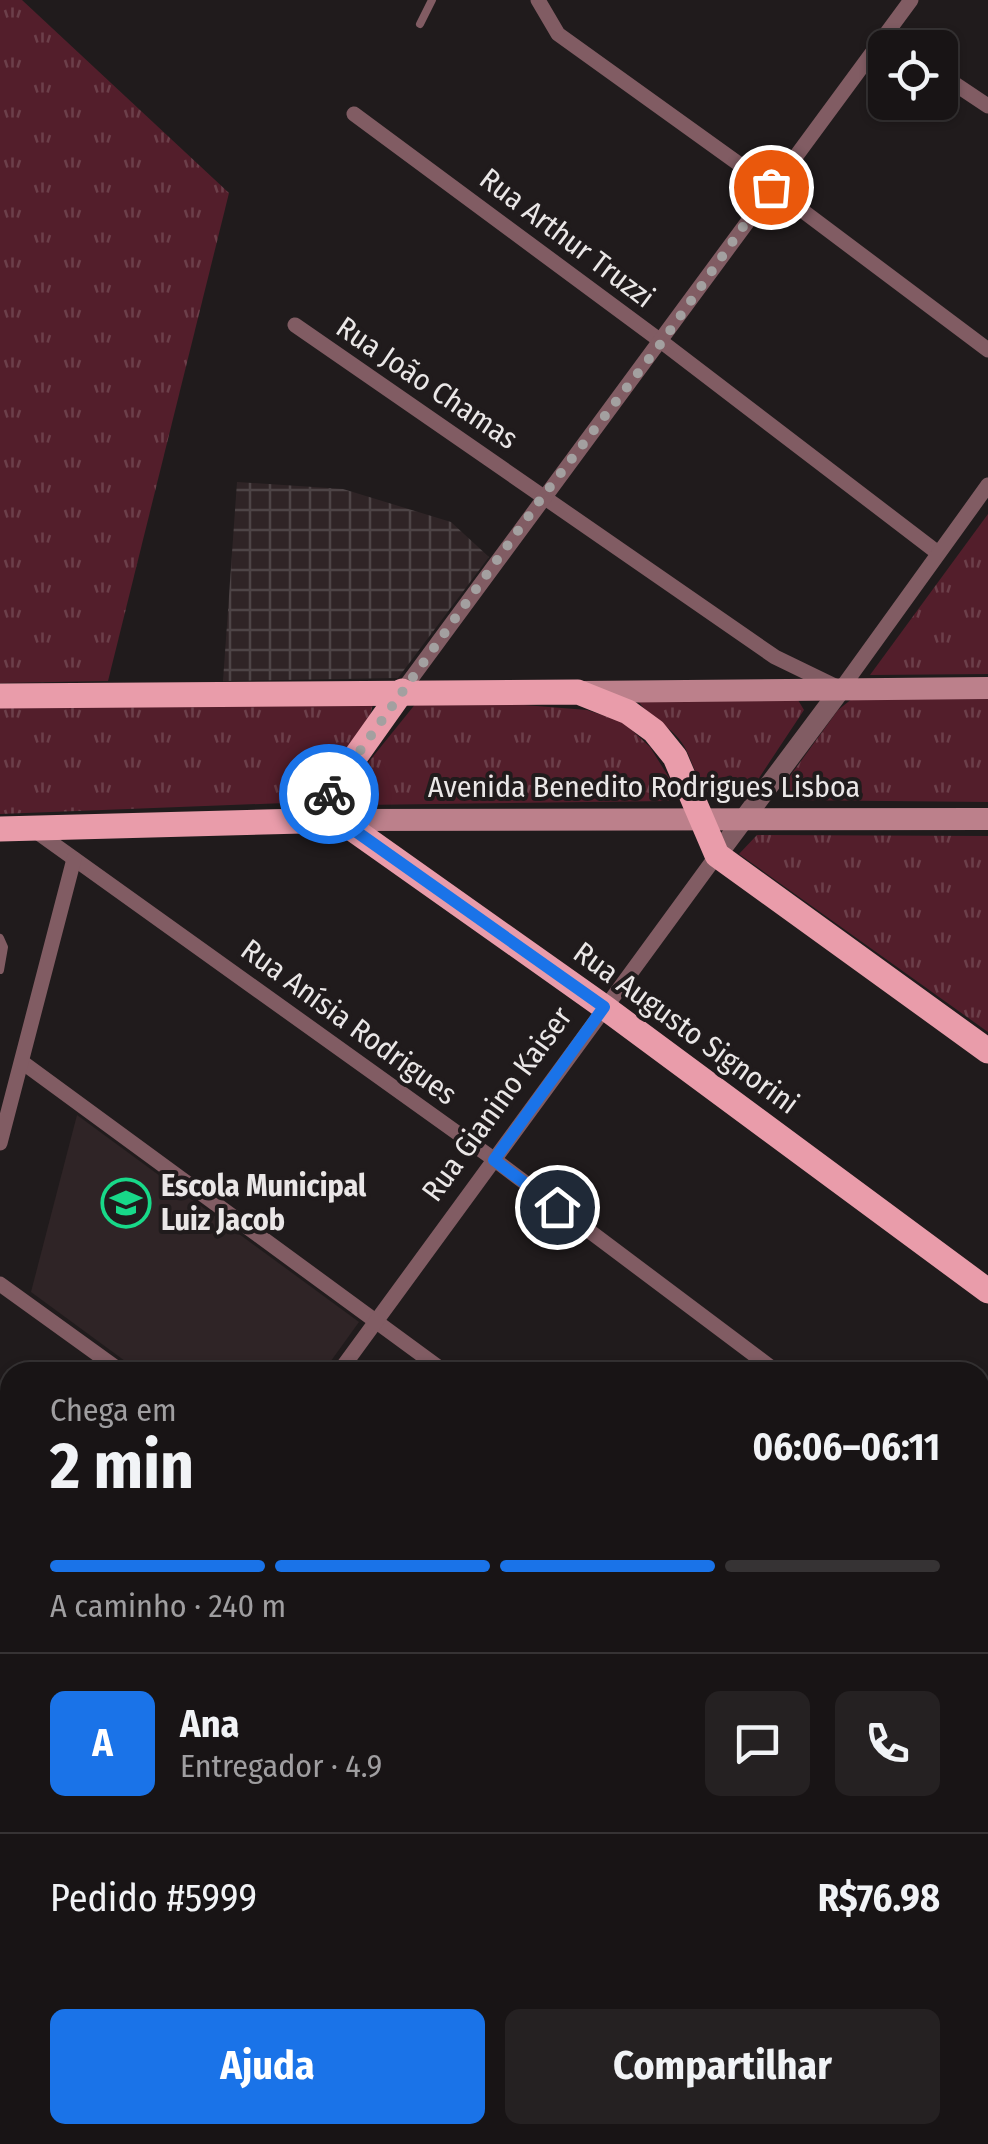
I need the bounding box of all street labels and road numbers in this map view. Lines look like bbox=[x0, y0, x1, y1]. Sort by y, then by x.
street label: Rua Arthur Truzzi bbox=[473, 161, 661, 315]
street label: Rua João Chamas bbox=[330, 309, 524, 457]
street label: Avenida Benedito Rodrigues Lisboa bbox=[428, 769, 860, 805]
street label: Rua Anísia Rodrigues bbox=[234, 932, 464, 1112]
street label: Rua Augusto Signorini bbox=[566, 934, 806, 1122]
street label: Rua Gianino Kaiser bbox=[414, 999, 580, 1208]

